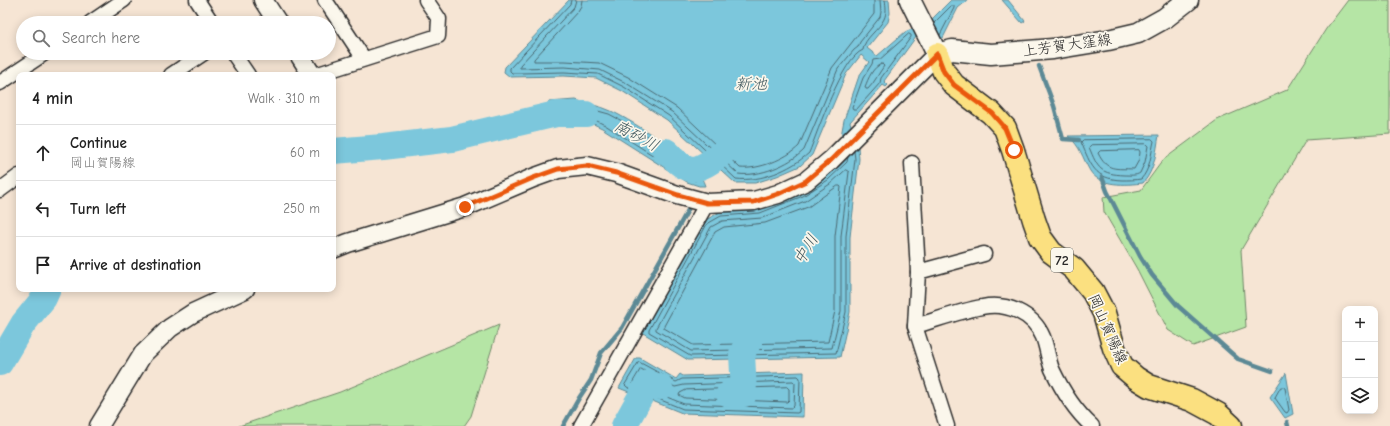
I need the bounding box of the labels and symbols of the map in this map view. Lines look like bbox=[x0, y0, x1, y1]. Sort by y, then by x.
street label: 上芳賀大窪線 bbox=[1021, 30, 1113, 60]
water label: 新池 bbox=[735, 75, 768, 93]
water label: 南砂川 bbox=[611, 117, 662, 155]
route start bbox=[1005, 141, 1023, 159]
route end bbox=[456, 198, 474, 216]
water label: 中川 bbox=[790, 231, 822, 268]
road number: 72 bbox=[1051, 248, 1073, 272]
street label: 岡山賀陽線 bbox=[1085, 291, 1131, 367]

